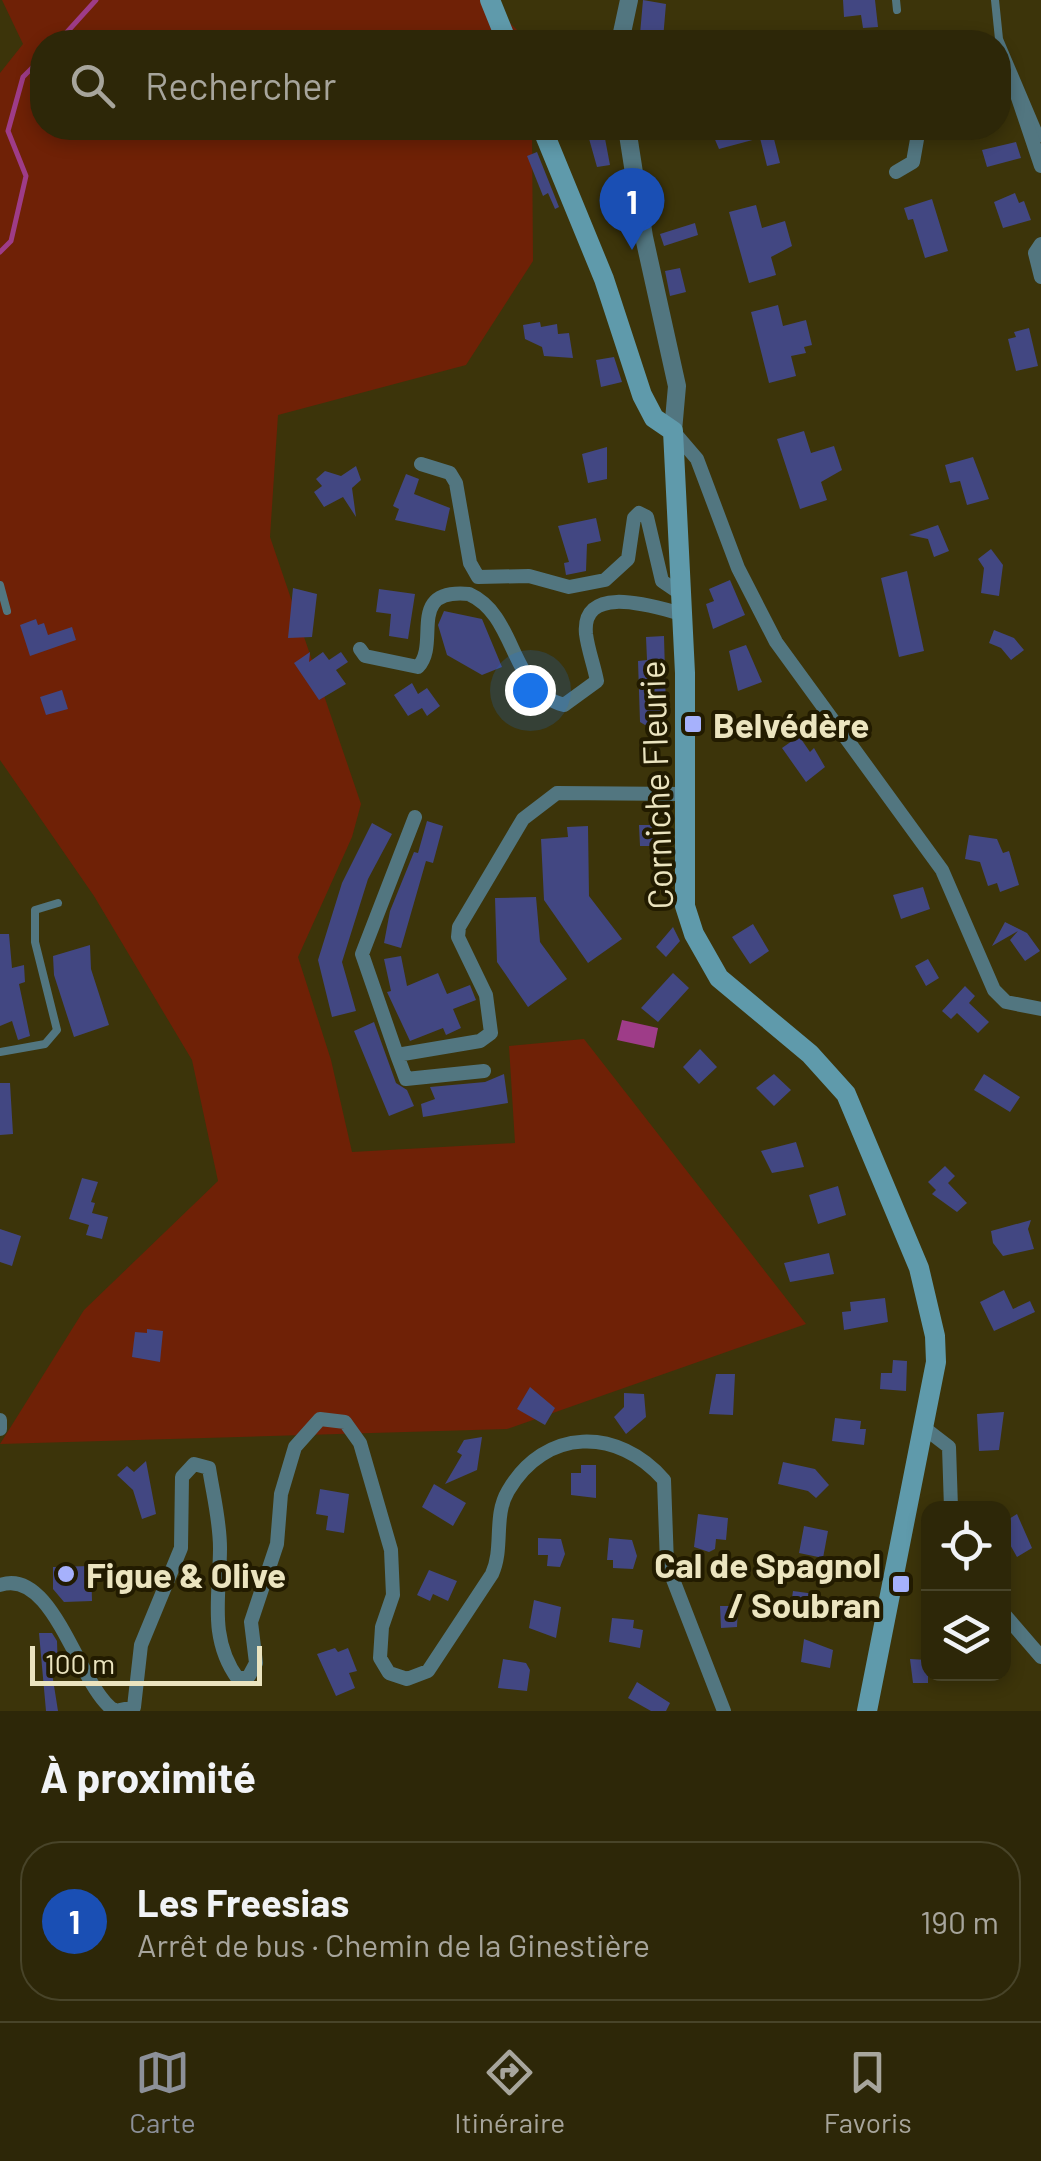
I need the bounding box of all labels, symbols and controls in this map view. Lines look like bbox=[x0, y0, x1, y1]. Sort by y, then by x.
search box bbox=[30, 30, 1011, 140]
icon: search bbox=[65, 58, 120, 113]
text: Rechercher bbox=[145, 62, 336, 108]
pin: 1 bbox=[600, 168, 664, 250]
street label: Corniche Fleurie bbox=[630, 660, 680, 910]
your location bbox=[505, 665, 556, 716]
place label: Belvédère bbox=[713, 703, 869, 745]
marker: Belvédère bbox=[682, 713, 704, 735]
map controls bbox=[921, 1501, 1011, 1681]
button: locate bbox=[921, 1501, 1011, 1591]
place label: Cal de Spagnol / Soubran bbox=[654, 1543, 881, 1625]
place label: Figue & Olive bbox=[86, 1553, 286, 1595]
marker: Figue & Olive bbox=[55, 1563, 77, 1585]
marker: Cal de Spagnol / Soubran bbox=[890, 1573, 912, 1595]
button: layers bbox=[921, 1591, 1011, 1681]
scale bar bbox=[30, 1641, 262, 1686]
text: 100 m bbox=[45, 1646, 115, 1680]
text: À proximité bbox=[40, 1751, 256, 1801]
text: Les Freesias bbox=[137, 1879, 349, 1925]
text: 1 bbox=[69, 1902, 80, 1940]
text: 190 m bbox=[920, 1902, 999, 1940]
text: Arrêt de bus · Chemin de la Ginestière bbox=[137, 1925, 650, 1963]
tab: Carte bbox=[129, 2045, 196, 2139]
tab: Itinéraire bbox=[454, 2045, 565, 2139]
tab: Favoris bbox=[824, 2045, 912, 2139]

